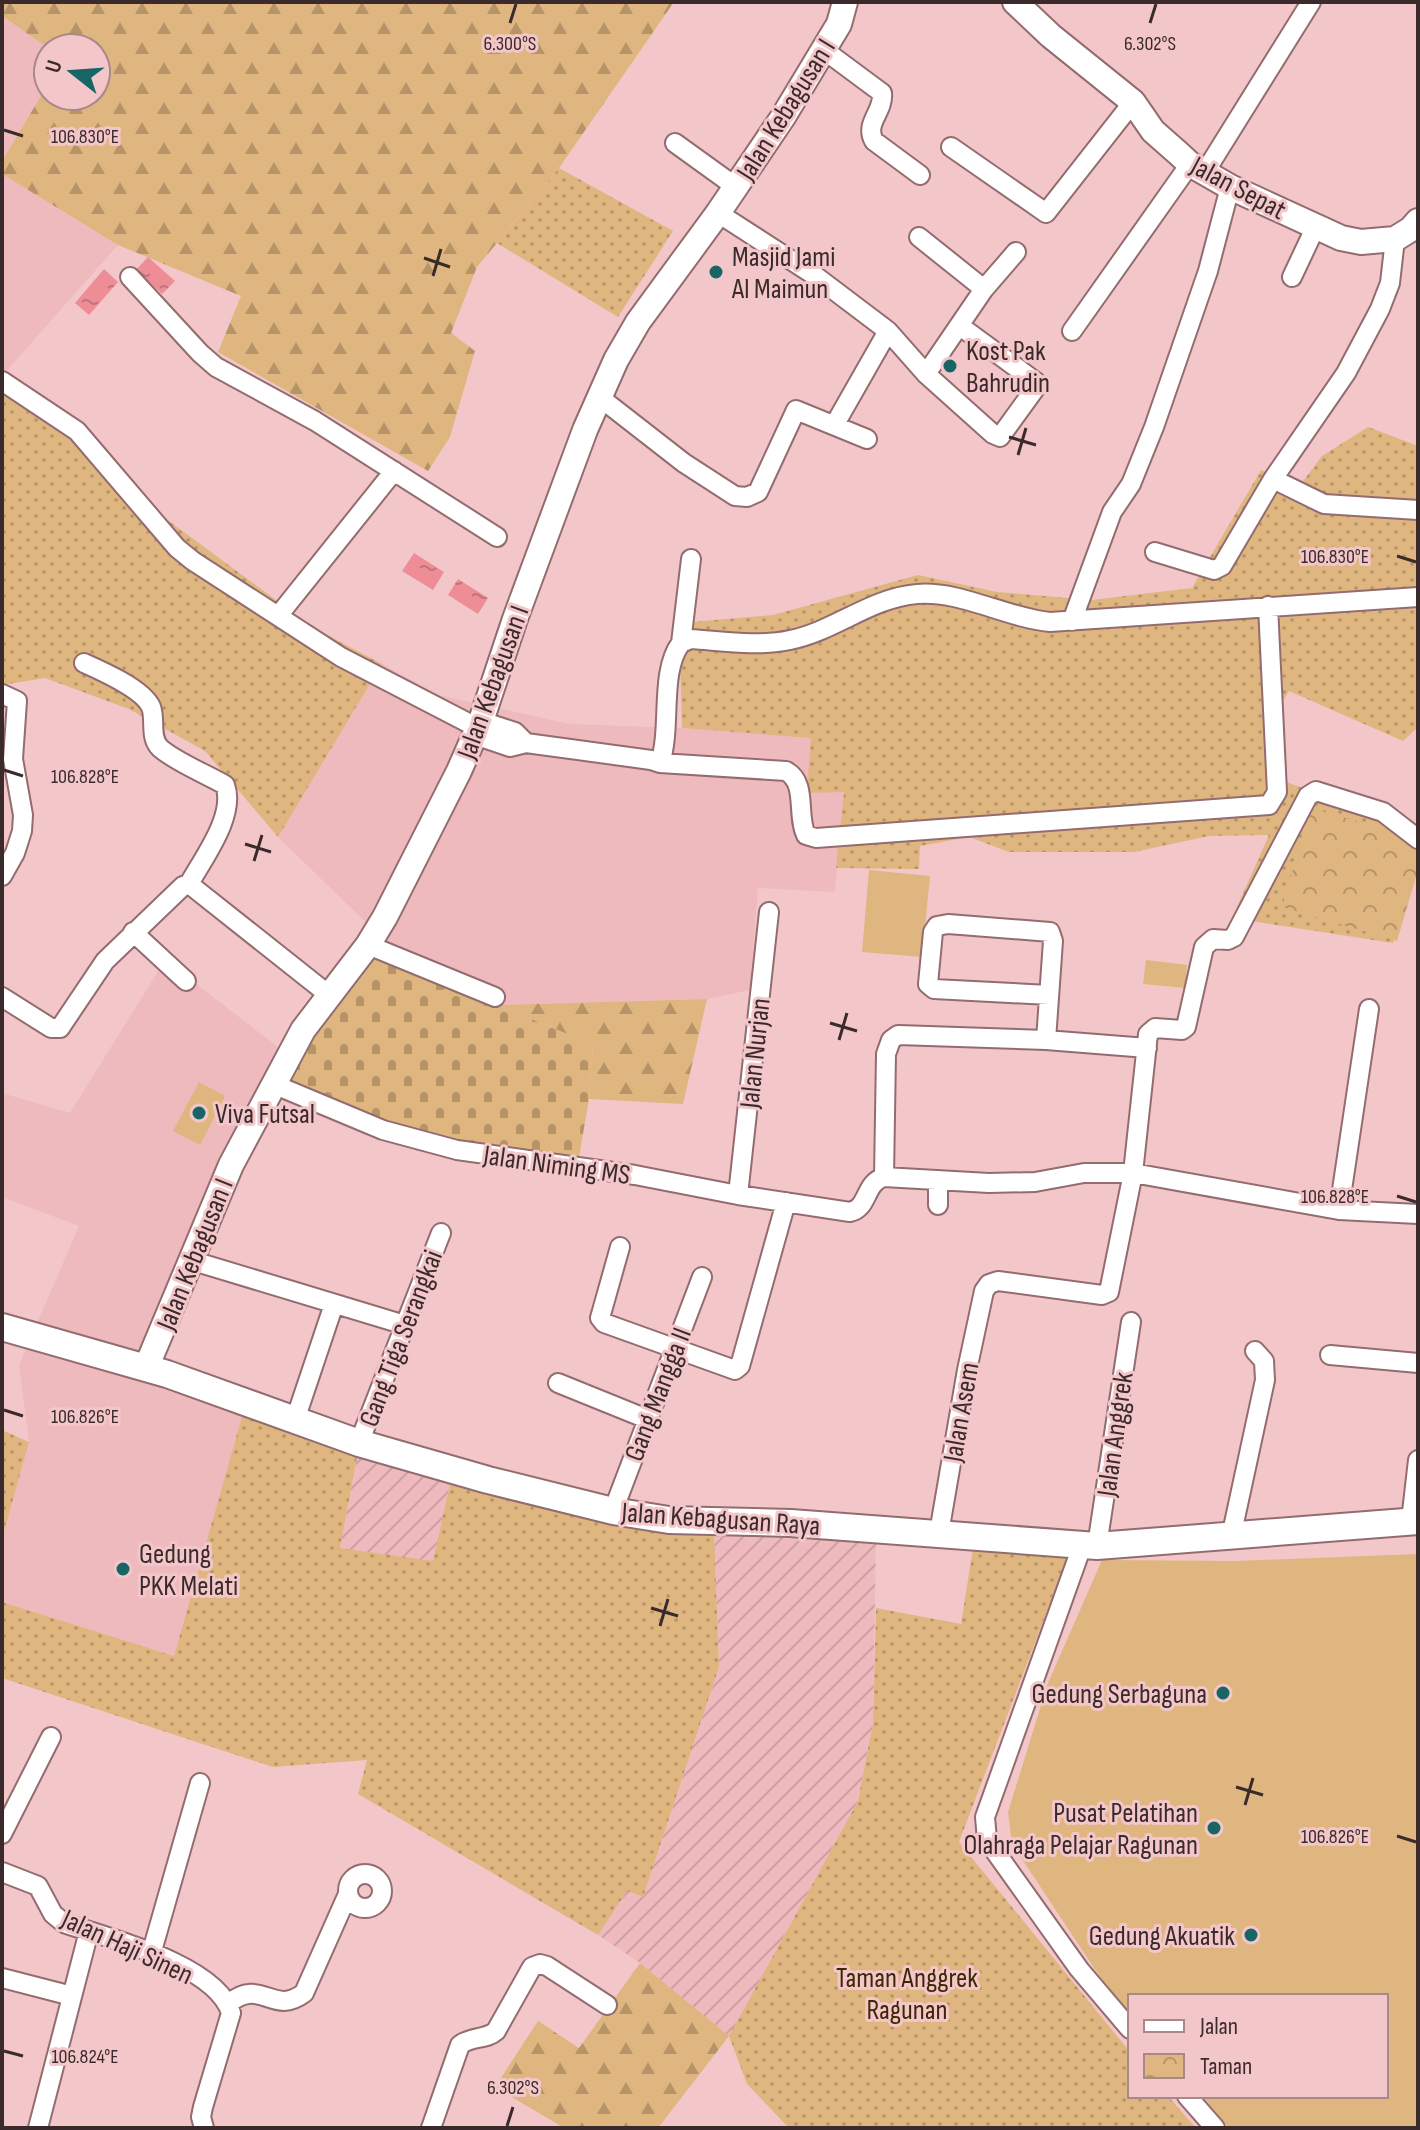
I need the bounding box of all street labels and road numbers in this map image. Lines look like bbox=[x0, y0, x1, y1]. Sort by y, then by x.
street label: Jalan Kebagusan I bbox=[729, 33, 843, 187]
street label: Jalan Sepat bbox=[1184, 149, 1292, 227]
street label: Jalan Kebagusan I bbox=[450, 601, 536, 764]
street label: Jalan Nurjan bbox=[733, 996, 778, 1111]
street label: Jalan Niming MS bbox=[480, 1139, 632, 1192]
street label: Jalan Kebagusan I bbox=[150, 1174, 241, 1336]
street label: Gang Tiga Serangkai bbox=[353, 1246, 450, 1431]
street label: Gang Mangga II bbox=[618, 1323, 699, 1466]
street label: Jalan Asem bbox=[936, 1360, 986, 1465]
street label: Jalan Anggrek bbox=[1090, 1370, 1141, 1500]
street label: Jalan Kebagusan Raya bbox=[619, 1496, 821, 1543]
street label: Jalan Haji Sinen bbox=[56, 1902, 198, 1992]

